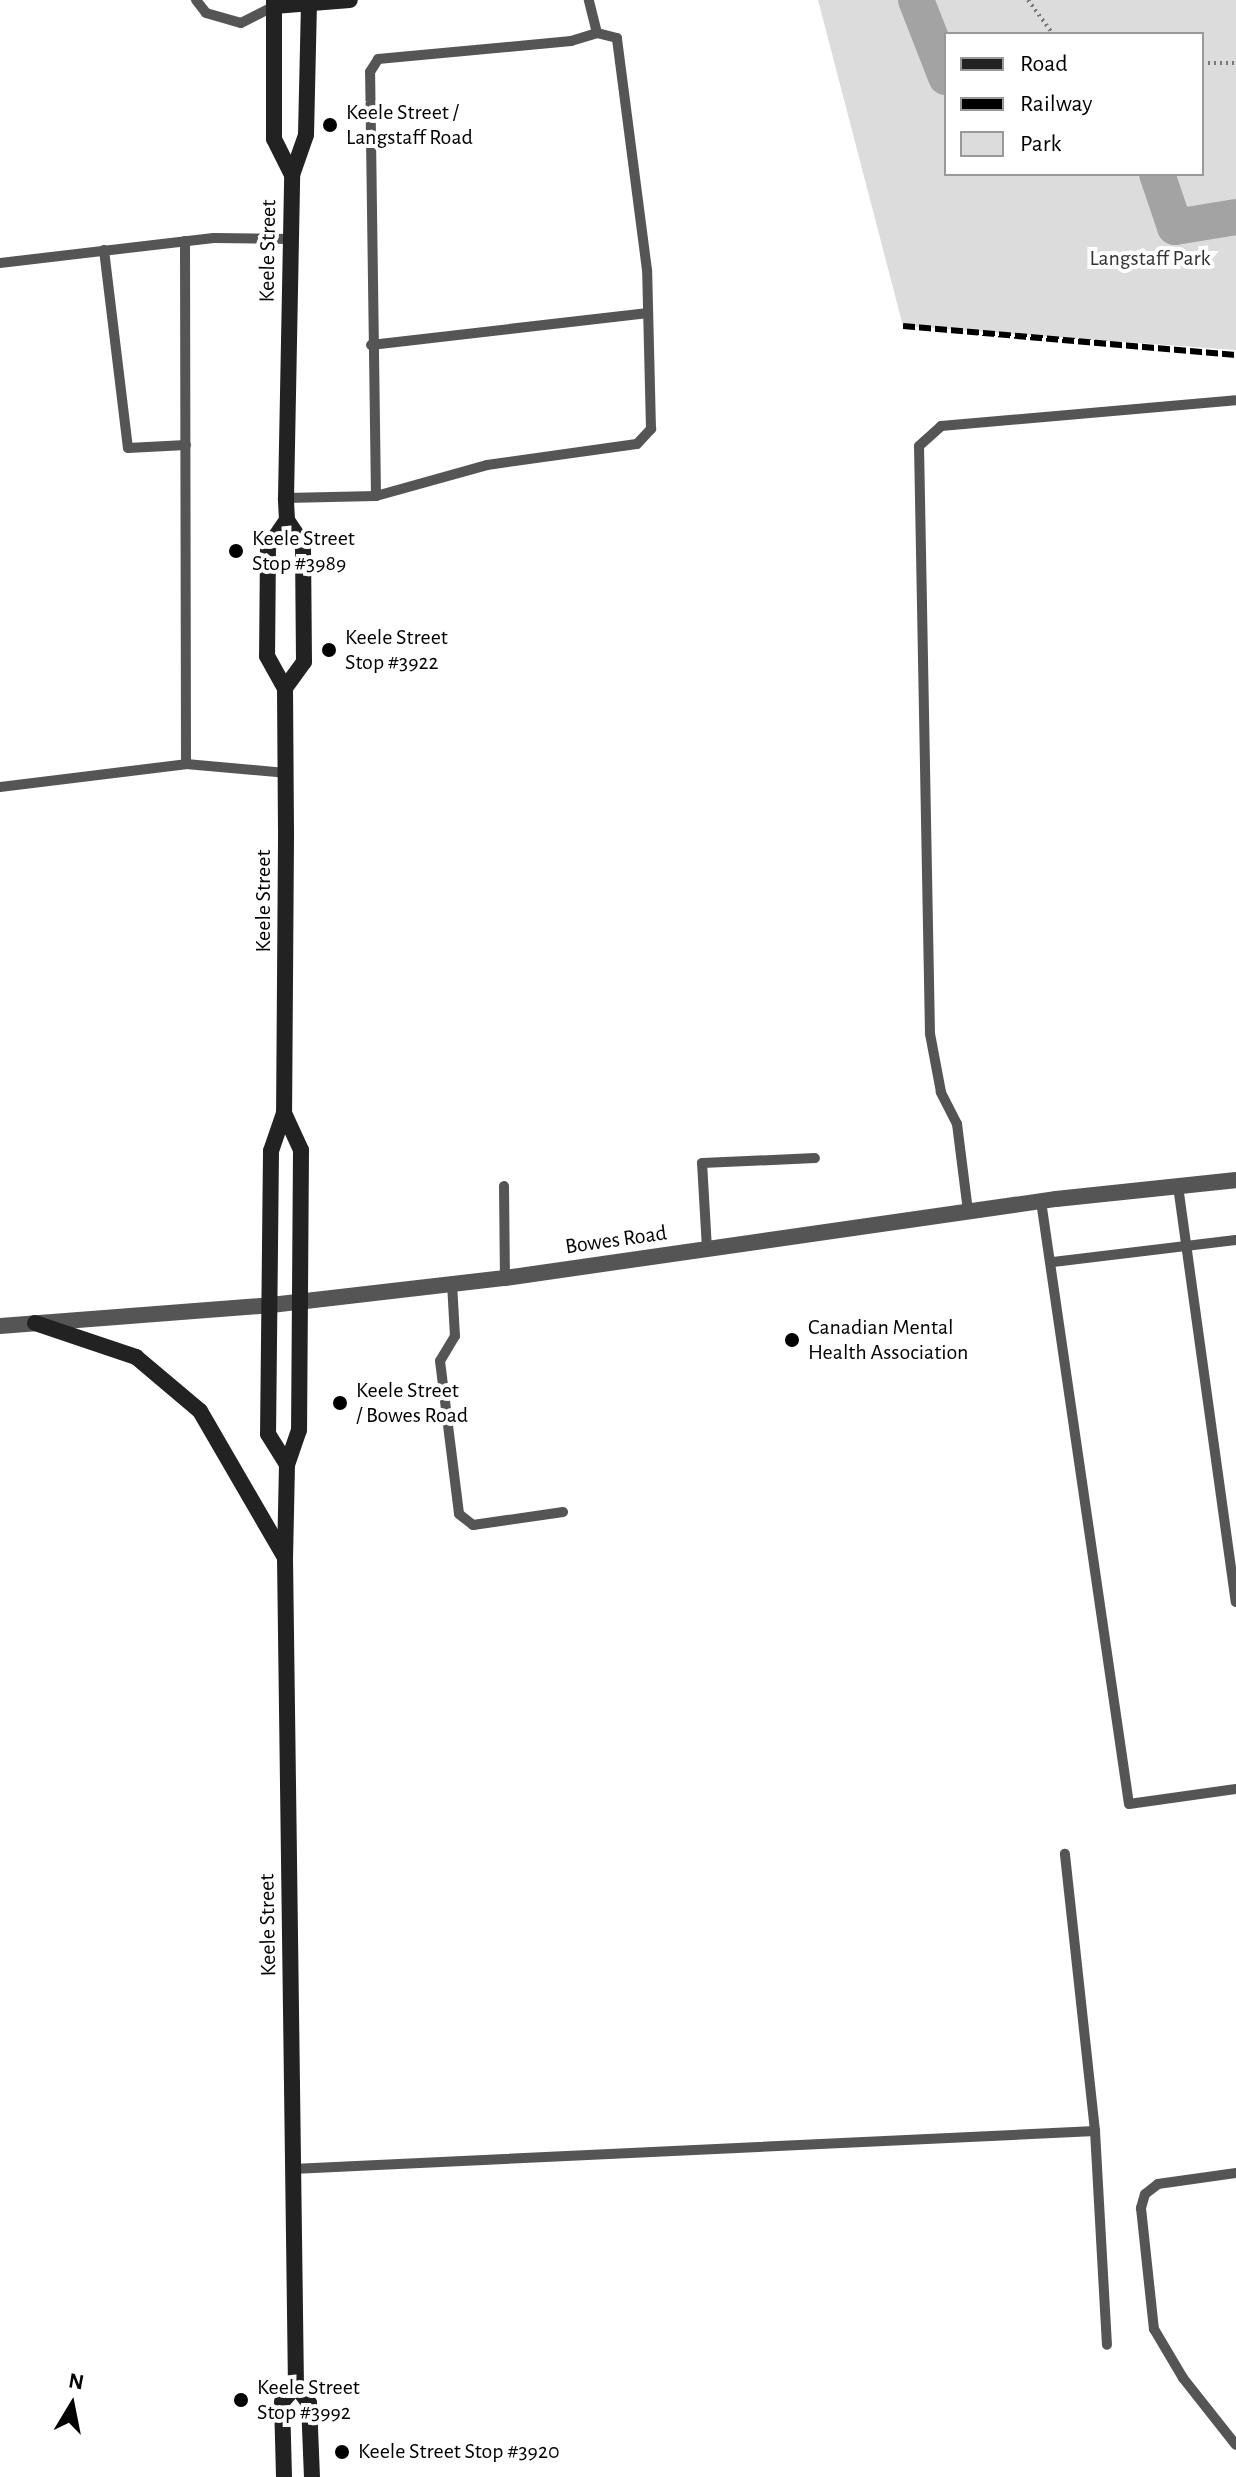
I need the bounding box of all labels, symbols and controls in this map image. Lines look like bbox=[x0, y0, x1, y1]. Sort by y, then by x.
legend bbox=[944, 32, 1204, 176]
text: Road bbox=[1020, 52, 1068, 76]
text: Railway bbox=[1020, 92, 1092, 116]
place label: Keele Street / Langstaff Road bbox=[346, 99, 473, 150]
marker: Keele Street / Langstaff Road bbox=[321, 116, 339, 134]
text: Park bbox=[1020, 132, 1061, 156]
street label: Keele Street bbox=[254, 199, 282, 303]
park label: Langstaff Park bbox=[1089, 246, 1211, 272]
place label: Keele Street Stop #3989 bbox=[252, 525, 355, 576]
marker: Keele Street Stop #3989 bbox=[227, 542, 245, 560]
place label: Keele Street Stop #3922 bbox=[345, 624, 448, 676]
marker: Keele Street Stop #3922 bbox=[320, 641, 338, 659]
street label: Keele Street bbox=[251, 850, 277, 952]
street label: Bowes Road bbox=[564, 1220, 668, 1260]
place label: Canadian Mental Health Association bbox=[808, 1314, 968, 1366]
marker: Canadian Mental Health Association bbox=[783, 1331, 801, 1349]
place label: Keele Street / Bowes Road bbox=[356, 1377, 468, 1428]
marker: Keele Street / Bowes Road bbox=[331, 1394, 349, 1412]
street label: Keele Street bbox=[254, 1873, 282, 1977]
north arrow bbox=[32, 2365, 112, 2445]
text: N bbox=[67, 2369, 86, 2394]
place label: Keele Street Stop #3992 bbox=[257, 2374, 360, 2426]
marker: Keele Street Stop #3992 bbox=[232, 2391, 250, 2409]
place label: Keele Street Stop #3920 bbox=[358, 2439, 560, 2465]
marker: Keele Street Stop #3920 bbox=[333, 2443, 351, 2461]

